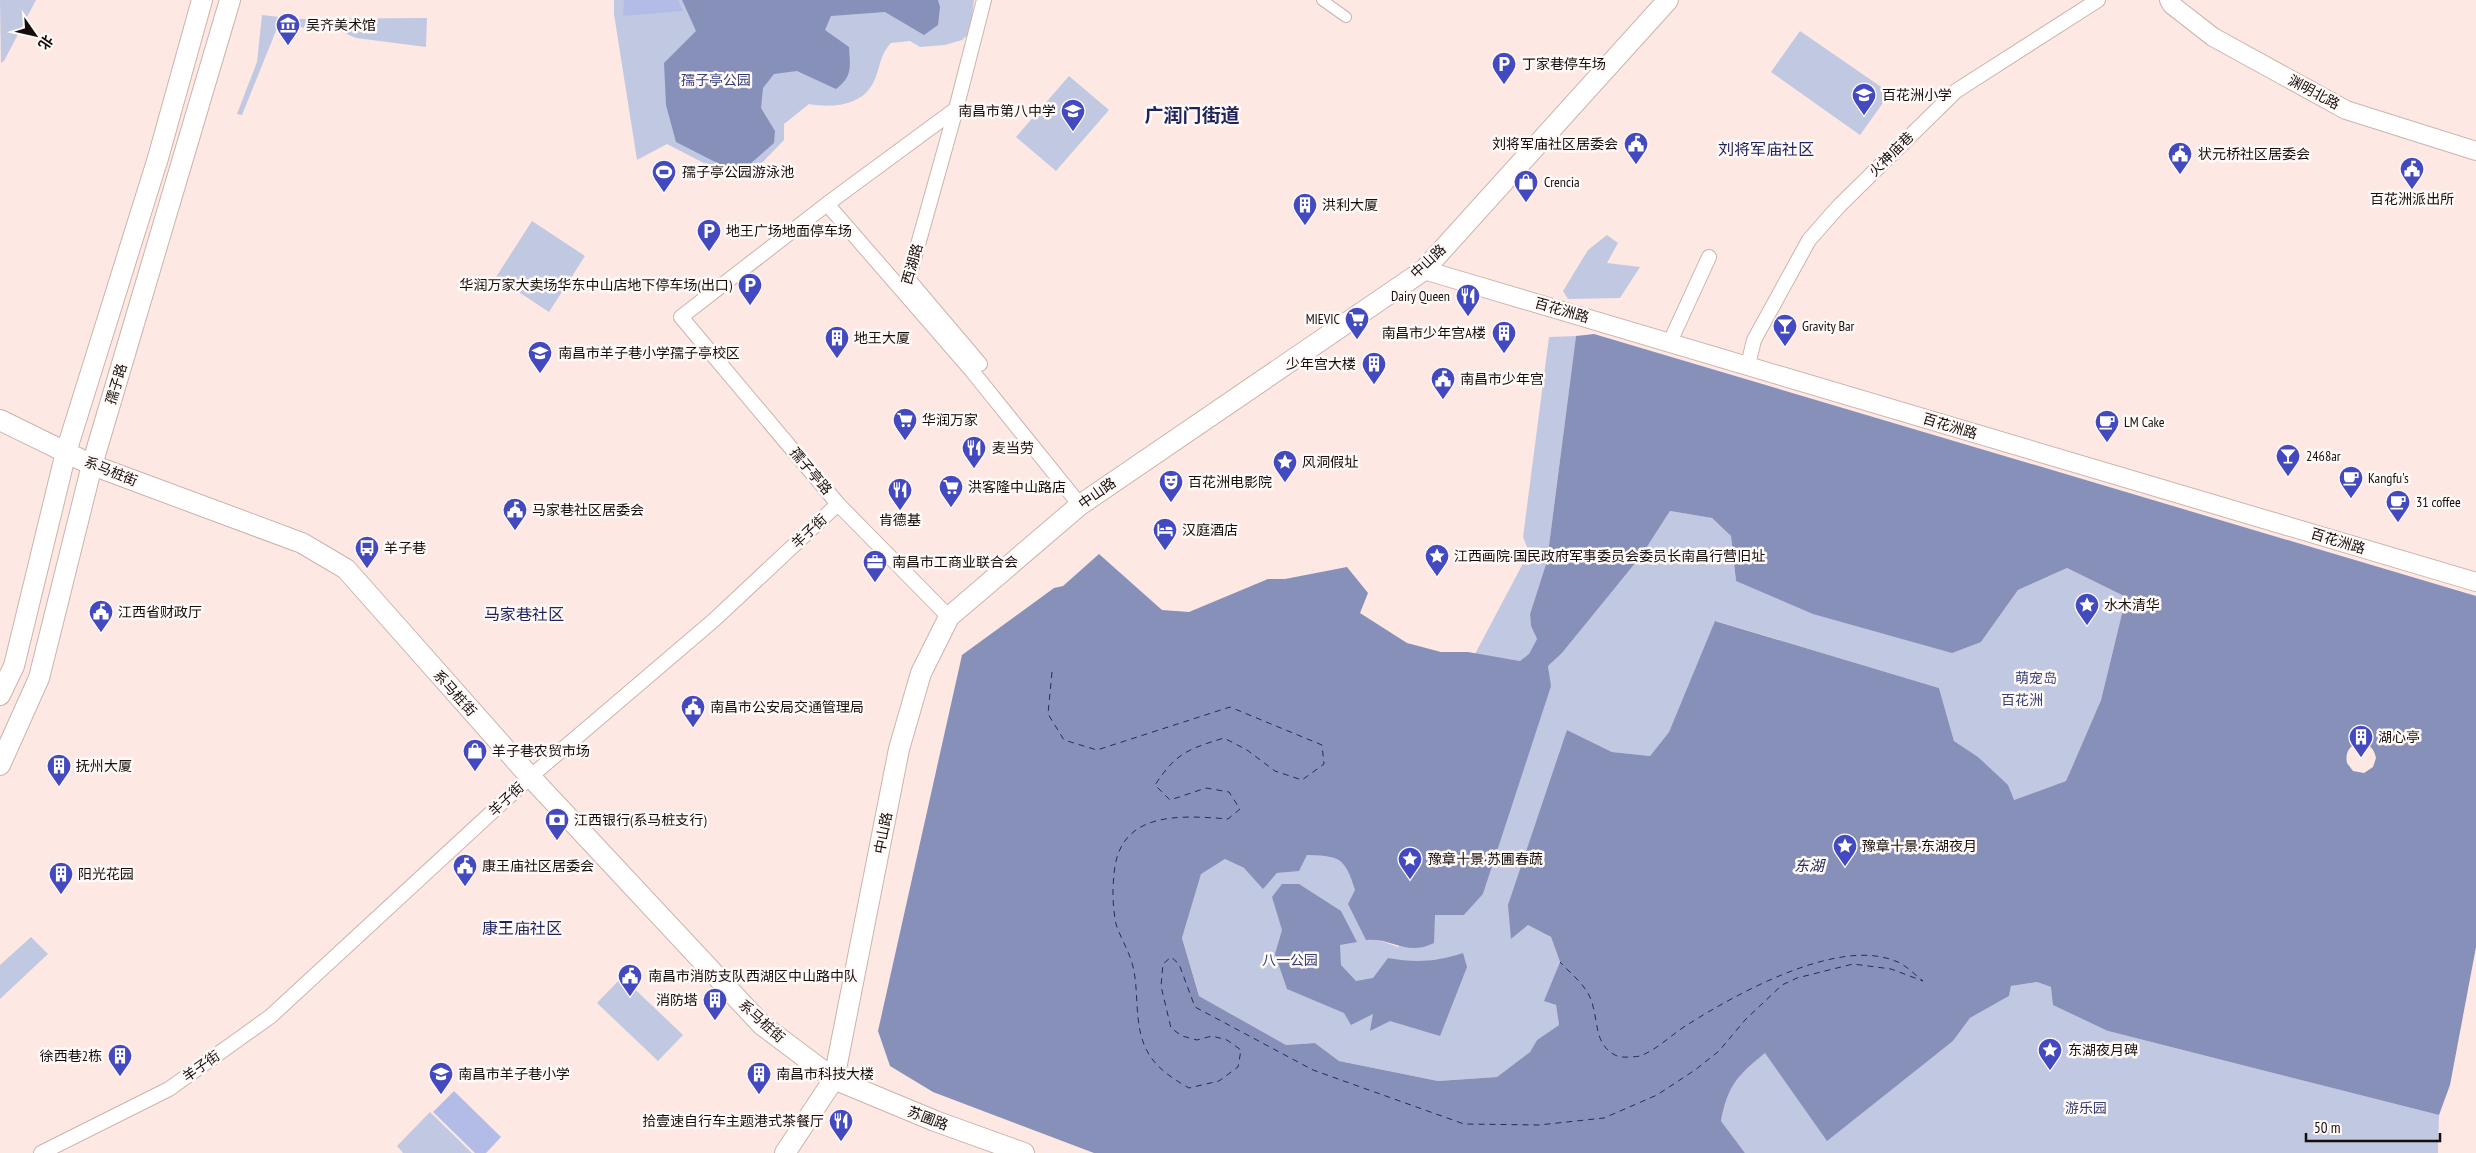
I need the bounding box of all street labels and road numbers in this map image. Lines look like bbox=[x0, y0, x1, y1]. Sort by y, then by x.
street label: 渊明北路 bbox=[2285, 71, 2343, 113]
street label: 火神庙巷 bbox=[1865, 128, 1917, 180]
street label: 中山路 bbox=[1407, 240, 1449, 282]
street label: 西湖路 bbox=[898, 241, 926, 287]
street label: 百花洲路 bbox=[1533, 294, 1591, 326]
street label: 孺子路 bbox=[101, 361, 131, 407]
street label: 百花洲路 bbox=[1921, 409, 1979, 443]
street label: 孺子亭路 bbox=[786, 444, 836, 498]
street label: 系马桩街 bbox=[82, 452, 140, 490]
street label: 中山路 bbox=[1075, 474, 1119, 512]
street label: 羊子街 bbox=[788, 510, 830, 552]
street label: 百花洲路 bbox=[2309, 524, 2367, 558]
street label: 系马桩街 bbox=[430, 666, 480, 720]
street label: 羊子街 bbox=[485, 778, 527, 820]
street label: 中山路 bbox=[870, 811, 896, 855]
street label: 系马桩街 bbox=[735, 996, 789, 1046]
street label: 羊子街 bbox=[179, 1047, 223, 1085]
street label: 苏圃路 bbox=[905, 1102, 951, 1134]

